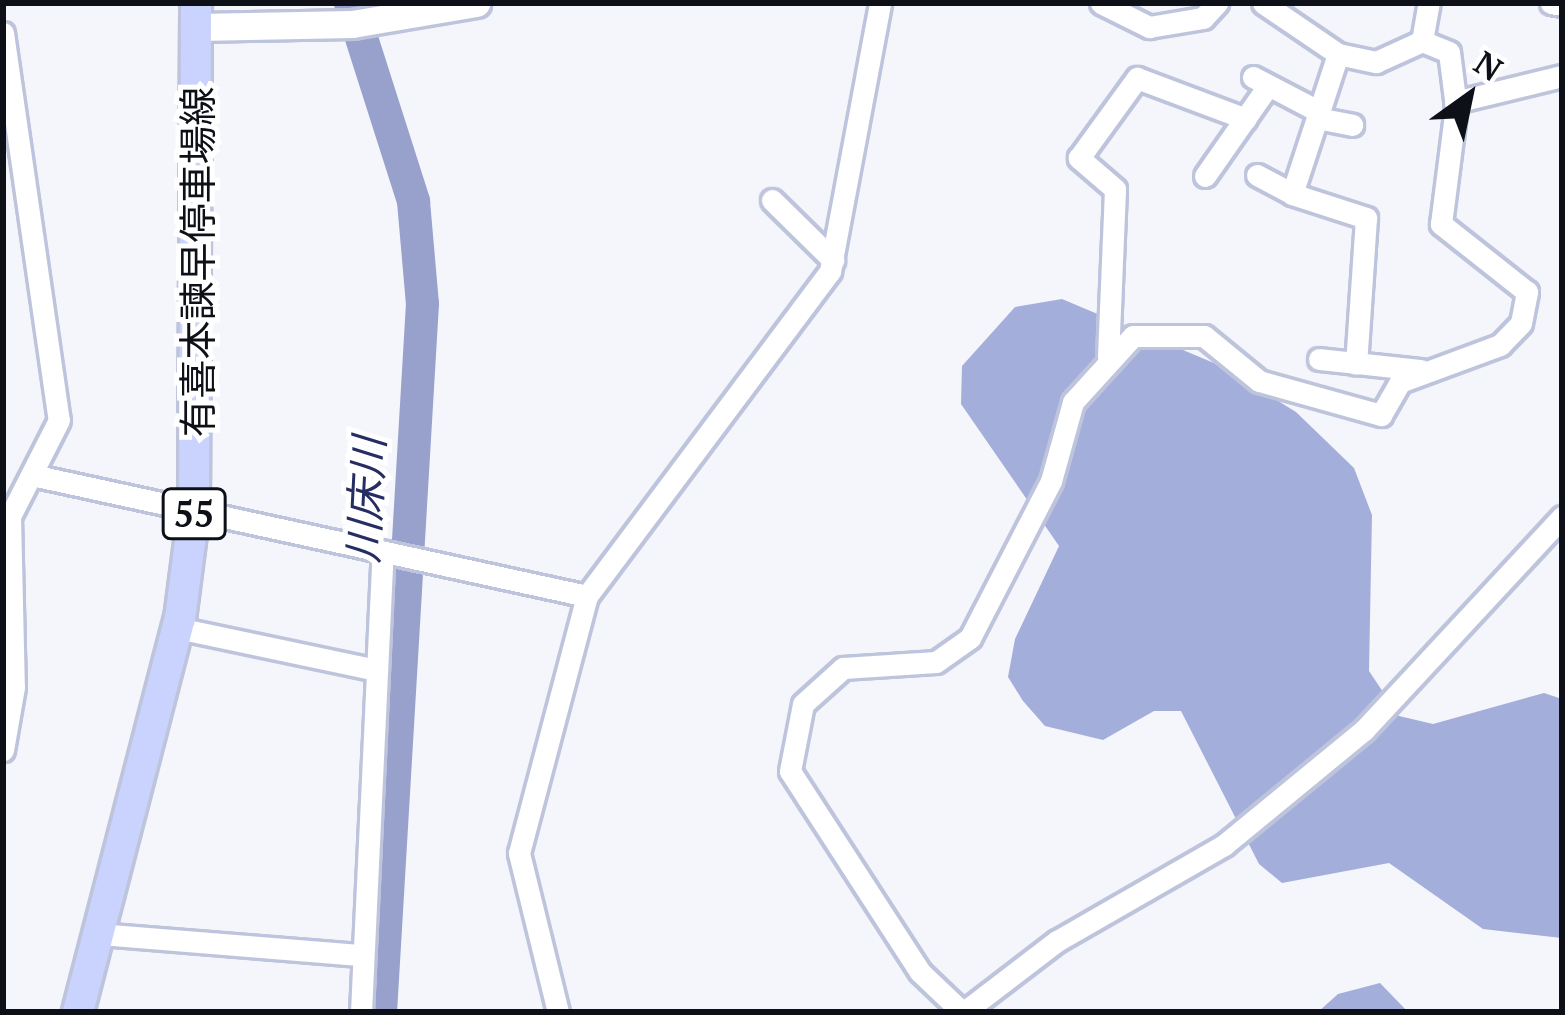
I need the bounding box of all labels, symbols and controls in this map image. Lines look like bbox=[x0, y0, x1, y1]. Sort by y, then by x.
north arrow bbox=[1409, 36, 1529, 156]
text: N bbox=[1467, 41, 1511, 90]
street label: 有喜本諫早停車場線 bbox=[174, 87, 220, 437]
water label: 川床川 bbox=[337, 436, 393, 564]
road number: 55 bbox=[161, 484, 227, 544]

